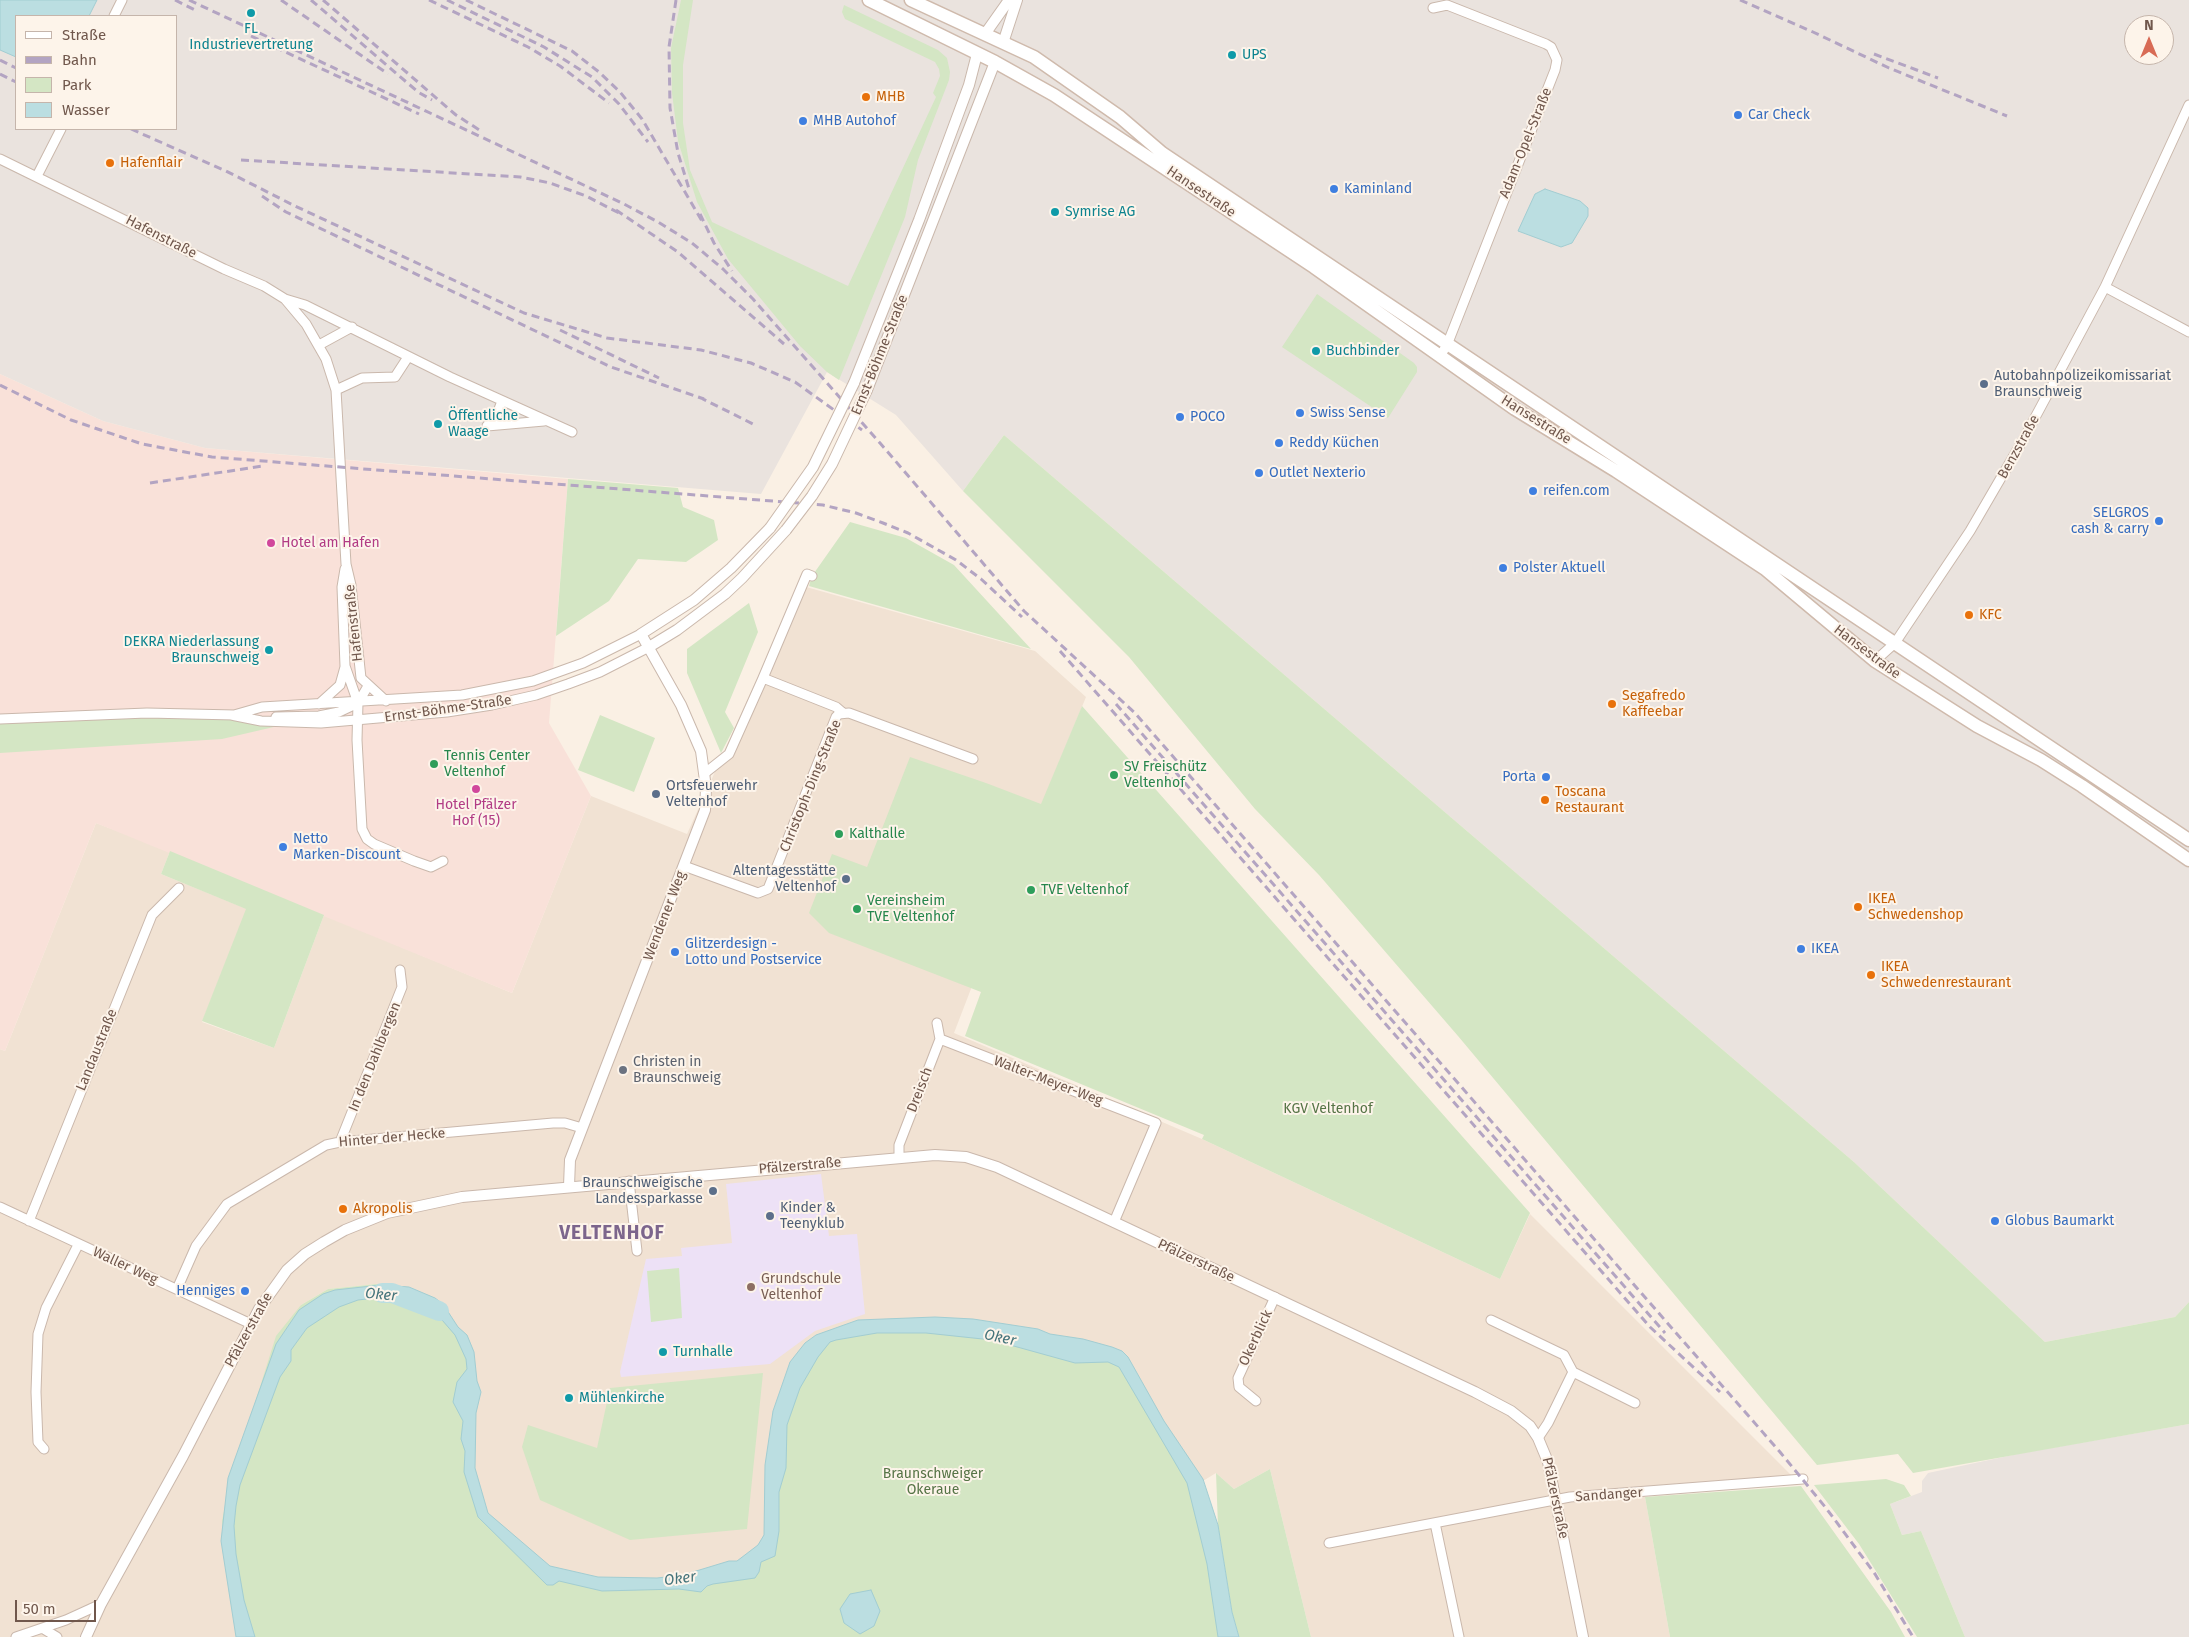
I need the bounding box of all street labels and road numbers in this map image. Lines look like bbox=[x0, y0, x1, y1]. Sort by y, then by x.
street label: Adam-Opel-Straße bbox=[1496, 85, 1556, 201]
street label: Hansestraße bbox=[1163, 163, 1239, 221]
street label: Hafenstraße bbox=[123, 212, 199, 262]
street label: Ernst-Böhme-Straße bbox=[848, 292, 912, 418]
street label: Hansestraße bbox=[1498, 392, 1574, 448]
street label: Benzstraße bbox=[1995, 412, 2043, 482]
street label: Hafenstraße bbox=[342, 584, 366, 662]
street label: Hansestraße bbox=[1830, 621, 1904, 683]
street label: Ernst-Böhme-Straße bbox=[383, 692, 513, 726]
street label: Christoph-Ding-Straße bbox=[777, 717, 845, 855]
street label: Wendener Weg bbox=[640, 869, 690, 963]
street label: In den Dahlbergen bbox=[345, 1000, 405, 1114]
street label: Landaustraße bbox=[73, 1007, 121, 1093]
street label: Walter-Meyer-Weg bbox=[991, 1052, 1105, 1110]
street label: Dreisch bbox=[904, 1065, 936, 1115]
street label: Hinter der Hecke bbox=[338, 1125, 446, 1151]
street label: Pfälzerstraße bbox=[758, 1154, 842, 1178]
street label: Pfälzerstraße bbox=[1155, 1236, 1237, 1286]
street label: Waller Weg bbox=[90, 1244, 160, 1288]
street label: Pfälzerstraße bbox=[222, 1290, 276, 1370]
street label: Okerblick bbox=[1236, 1307, 1276, 1369]
street label: Pfälzerstraße bbox=[1538, 1456, 1572, 1540]
street label: Sandanger bbox=[1575, 1484, 1643, 1506]

